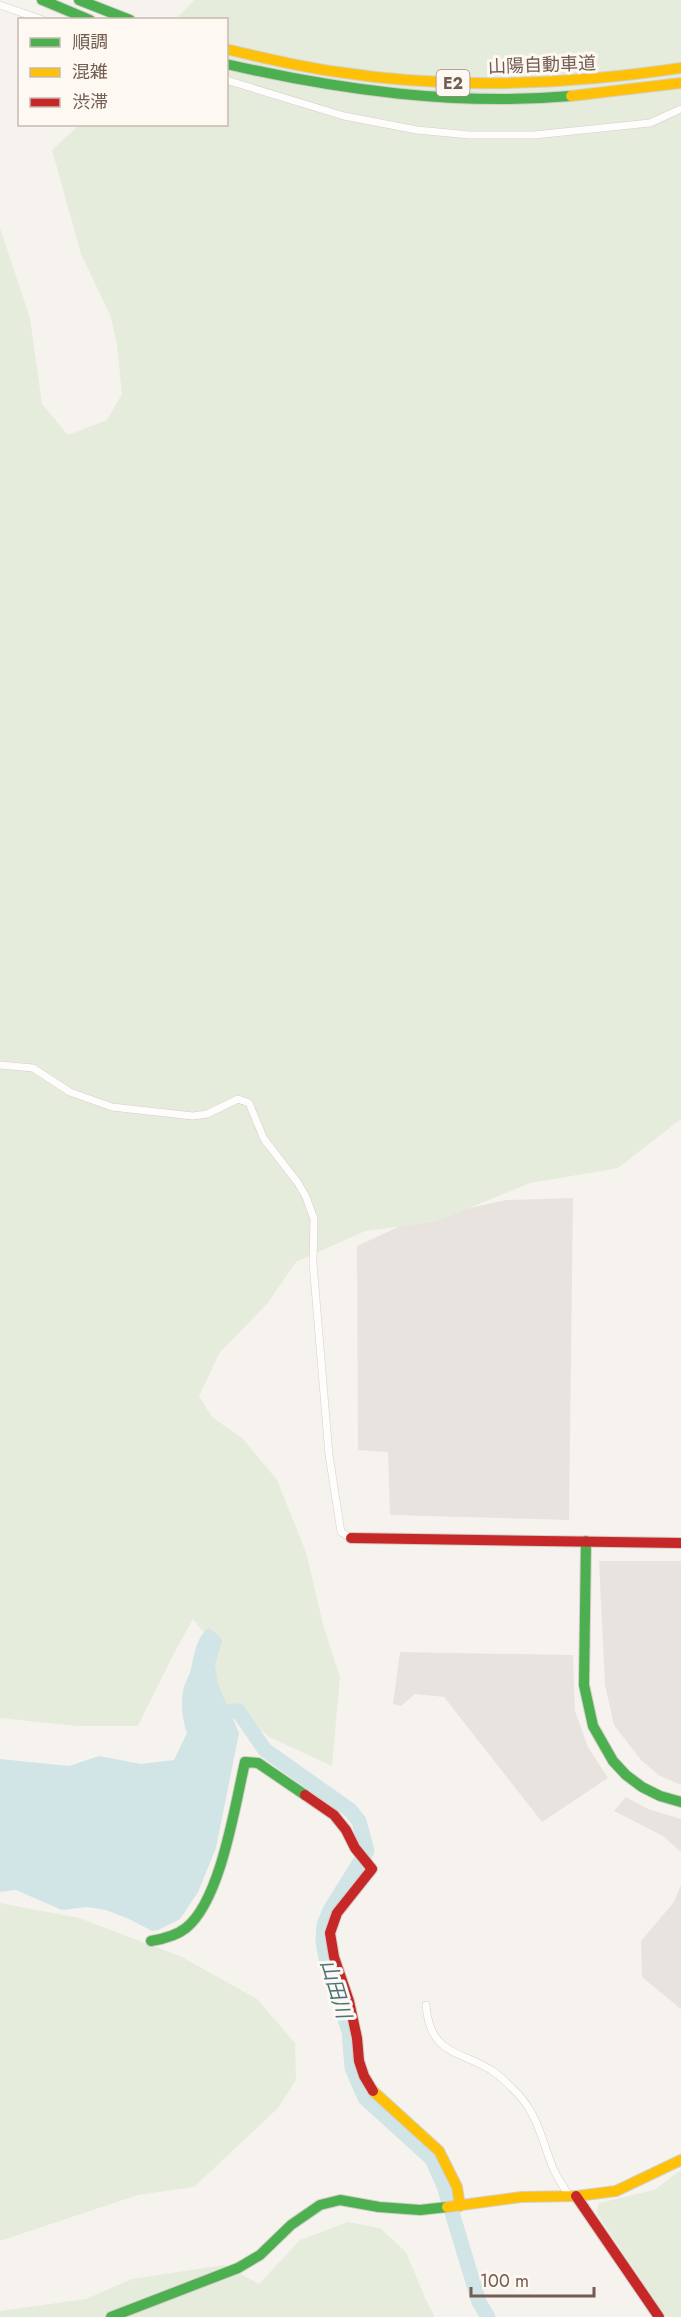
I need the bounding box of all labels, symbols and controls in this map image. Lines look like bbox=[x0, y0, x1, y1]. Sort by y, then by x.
legend bbox=[18, 18, 228, 126]
text: 順調 bbox=[72, 29, 108, 55]
street label: 山陽自動車道 bbox=[488, 50, 596, 80]
text: 混雑 bbox=[72, 59, 108, 85]
road number: E2 bbox=[436, 70, 470, 96]
text: 渋滞 bbox=[72, 89, 108, 115]
water label: 山田川 bbox=[313, 1956, 359, 2024]
scale bar bbox=[471, 2260, 594, 2298]
text: 100 m bbox=[480, 2268, 529, 2294]

